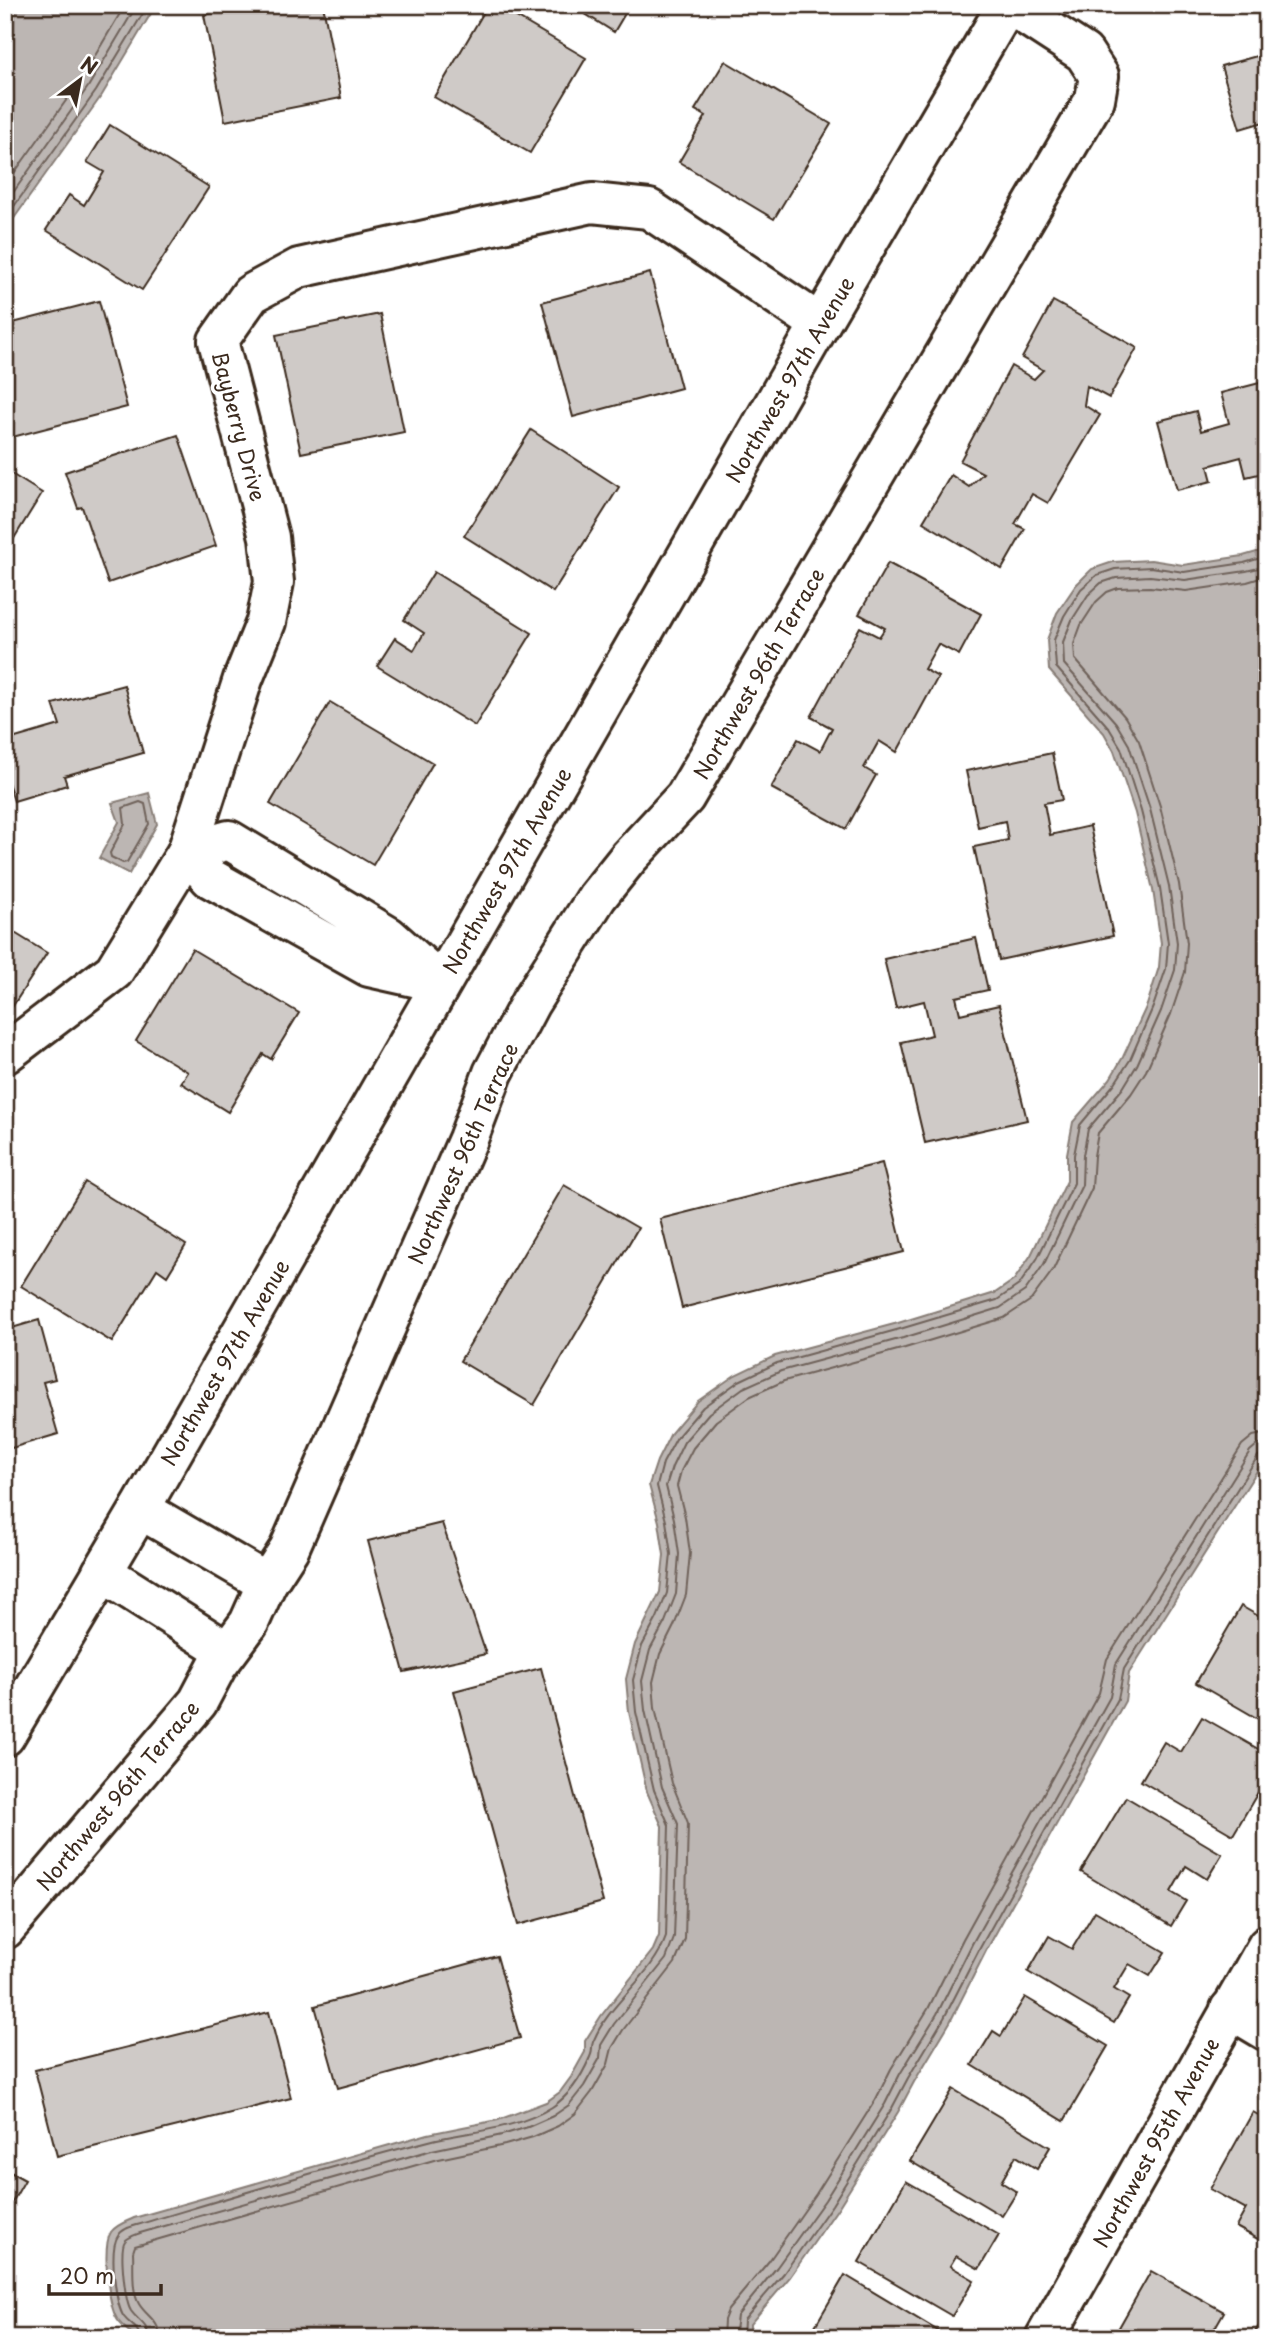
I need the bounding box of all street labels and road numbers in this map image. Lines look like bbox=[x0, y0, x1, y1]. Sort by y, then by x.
street label: Northwest 97th Avenue bbox=[717, 270, 861, 488]
street label: Bayberry Drive bbox=[205, 347, 275, 505]
street label: Northwest 96th Terrace bbox=[684, 561, 832, 785]
street label: Northwest 97th Avenue bbox=[434, 761, 578, 979]
street label: Northwest 96th Terrace bbox=[399, 1037, 525, 1269]
street label: Northwest 97th Avenue bbox=[152, 1253, 296, 1471]
street label: Northwest 96th Terrace bbox=[28, 1693, 206, 1897]
street label: Northwest 95th Avenue bbox=[1084, 2031, 1226, 2253]

